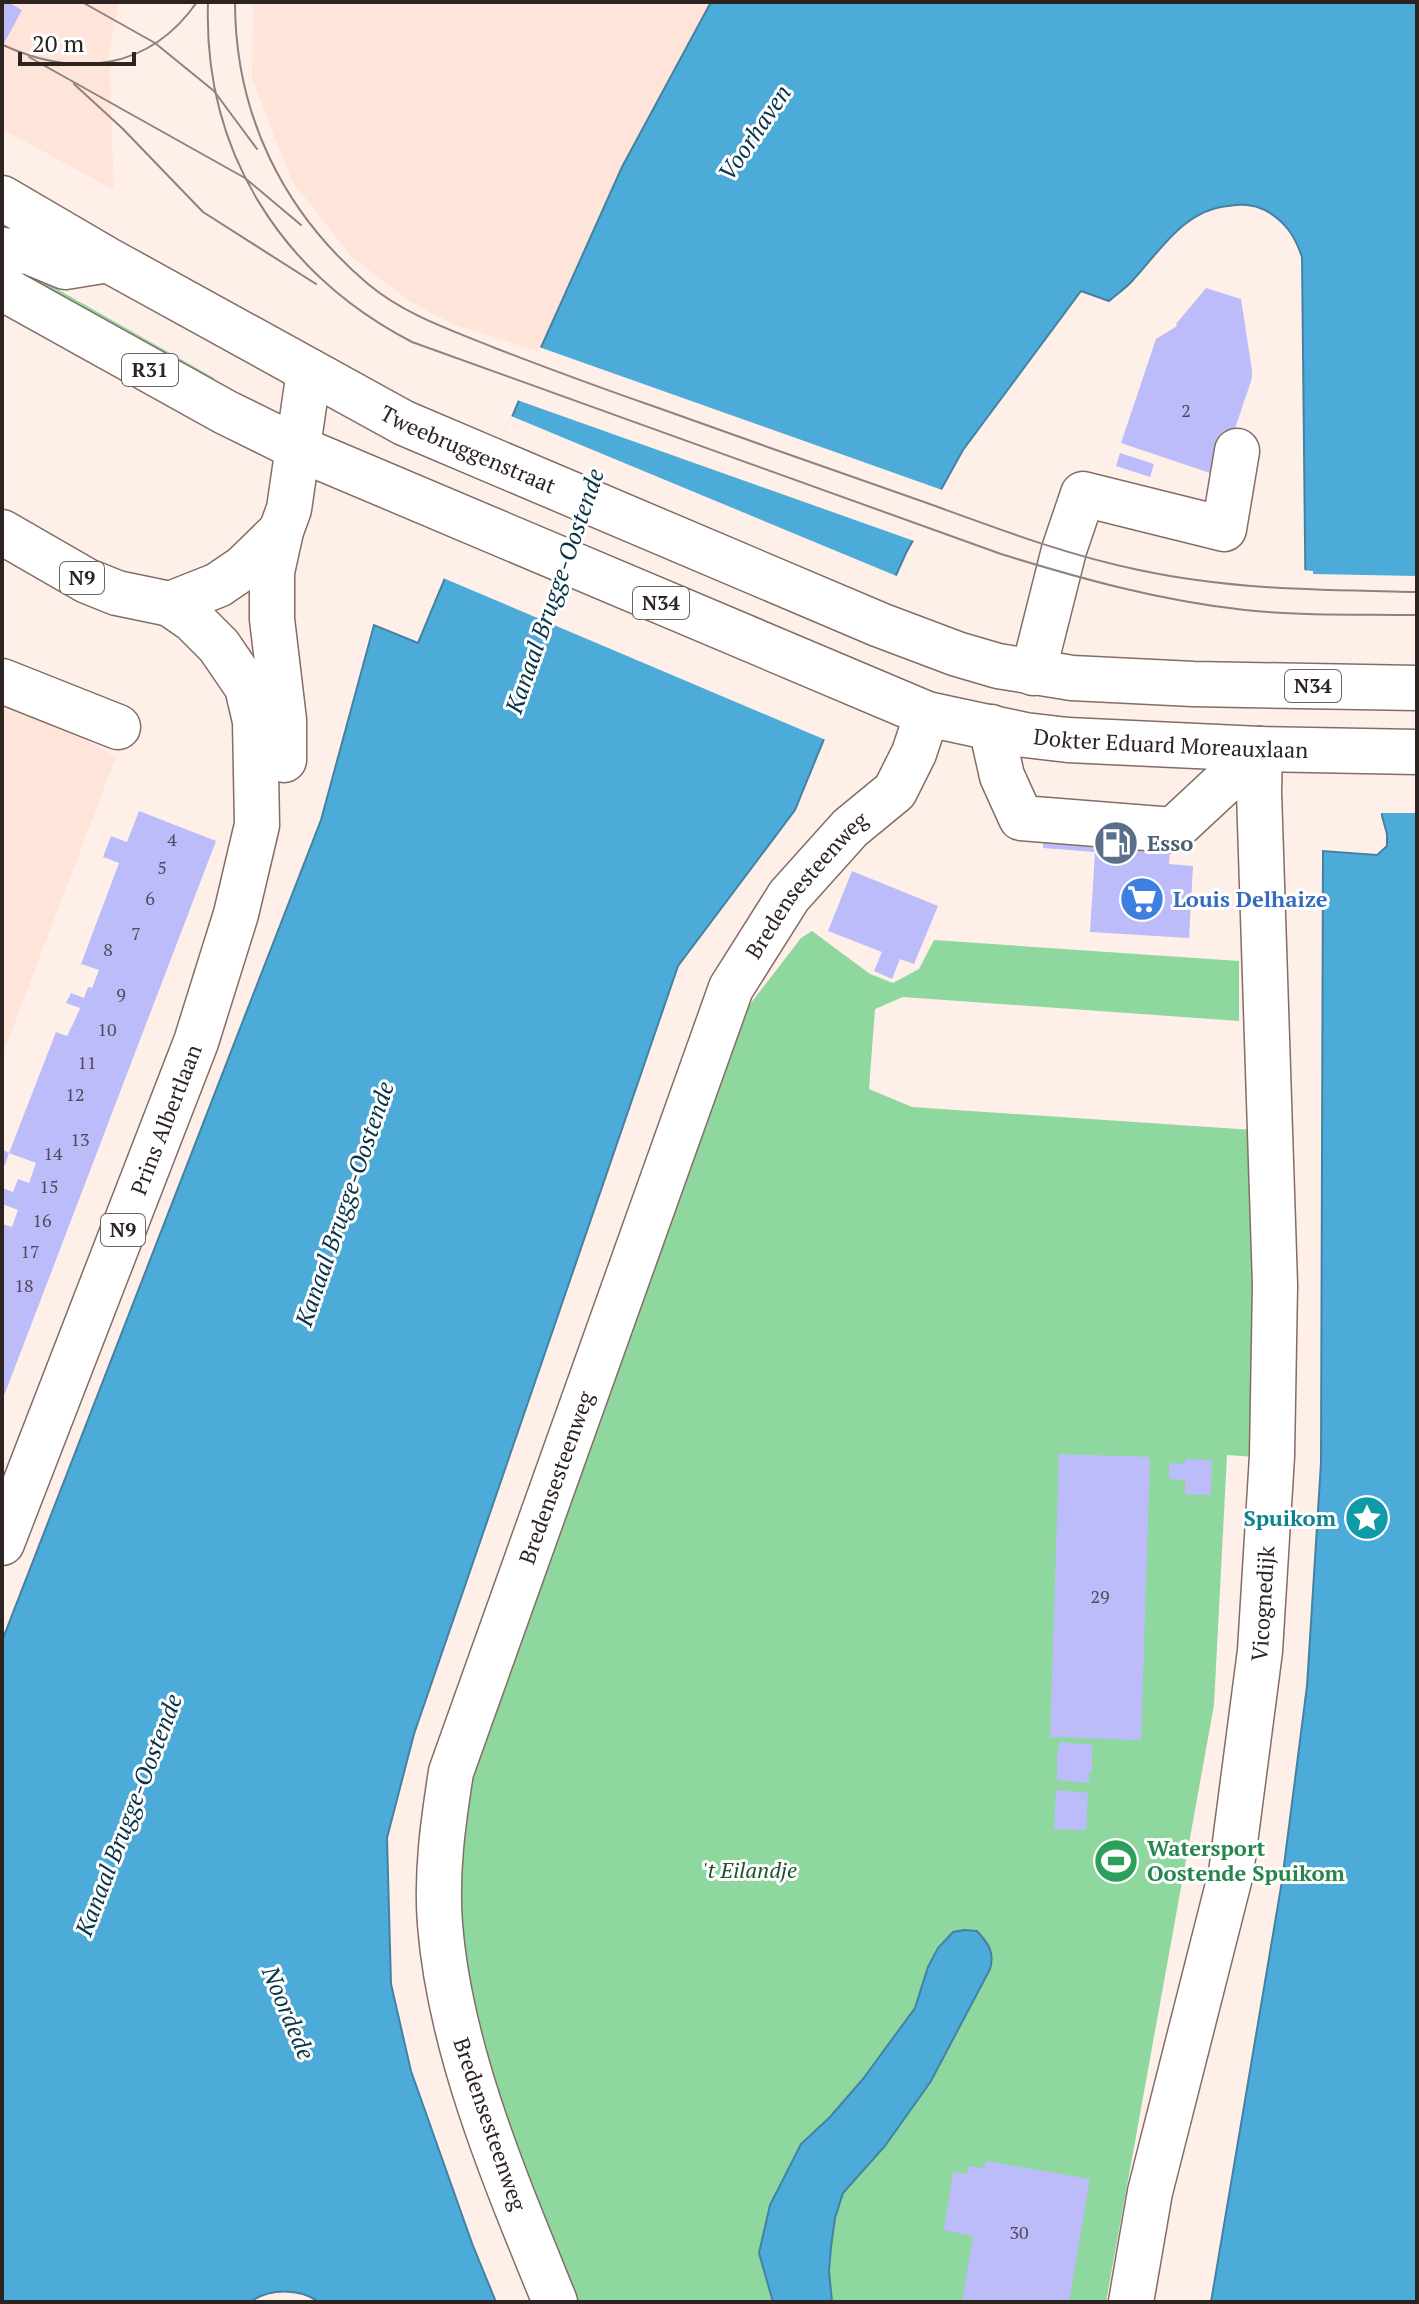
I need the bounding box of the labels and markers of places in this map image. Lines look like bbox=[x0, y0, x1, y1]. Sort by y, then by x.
fuel station icon: Esso bbox=[1092, 819, 1140, 867]
place label: Esso bbox=[1147, 828, 1193, 857]
supermarket icon: Louis Delhaize bbox=[1118, 875, 1166, 923]
place label: Louis Delhaize bbox=[1173, 884, 1328, 913]
place icon: Spuikom bbox=[1343, 1494, 1391, 1542]
place label: Spuikom bbox=[1243, 1503, 1337, 1532]
place label: Watersport Oostende Spuikom bbox=[1147, 1833, 1346, 1887]
sports icon: Watersport Oostende Spuikom bbox=[1092, 1837, 1140, 1885]

